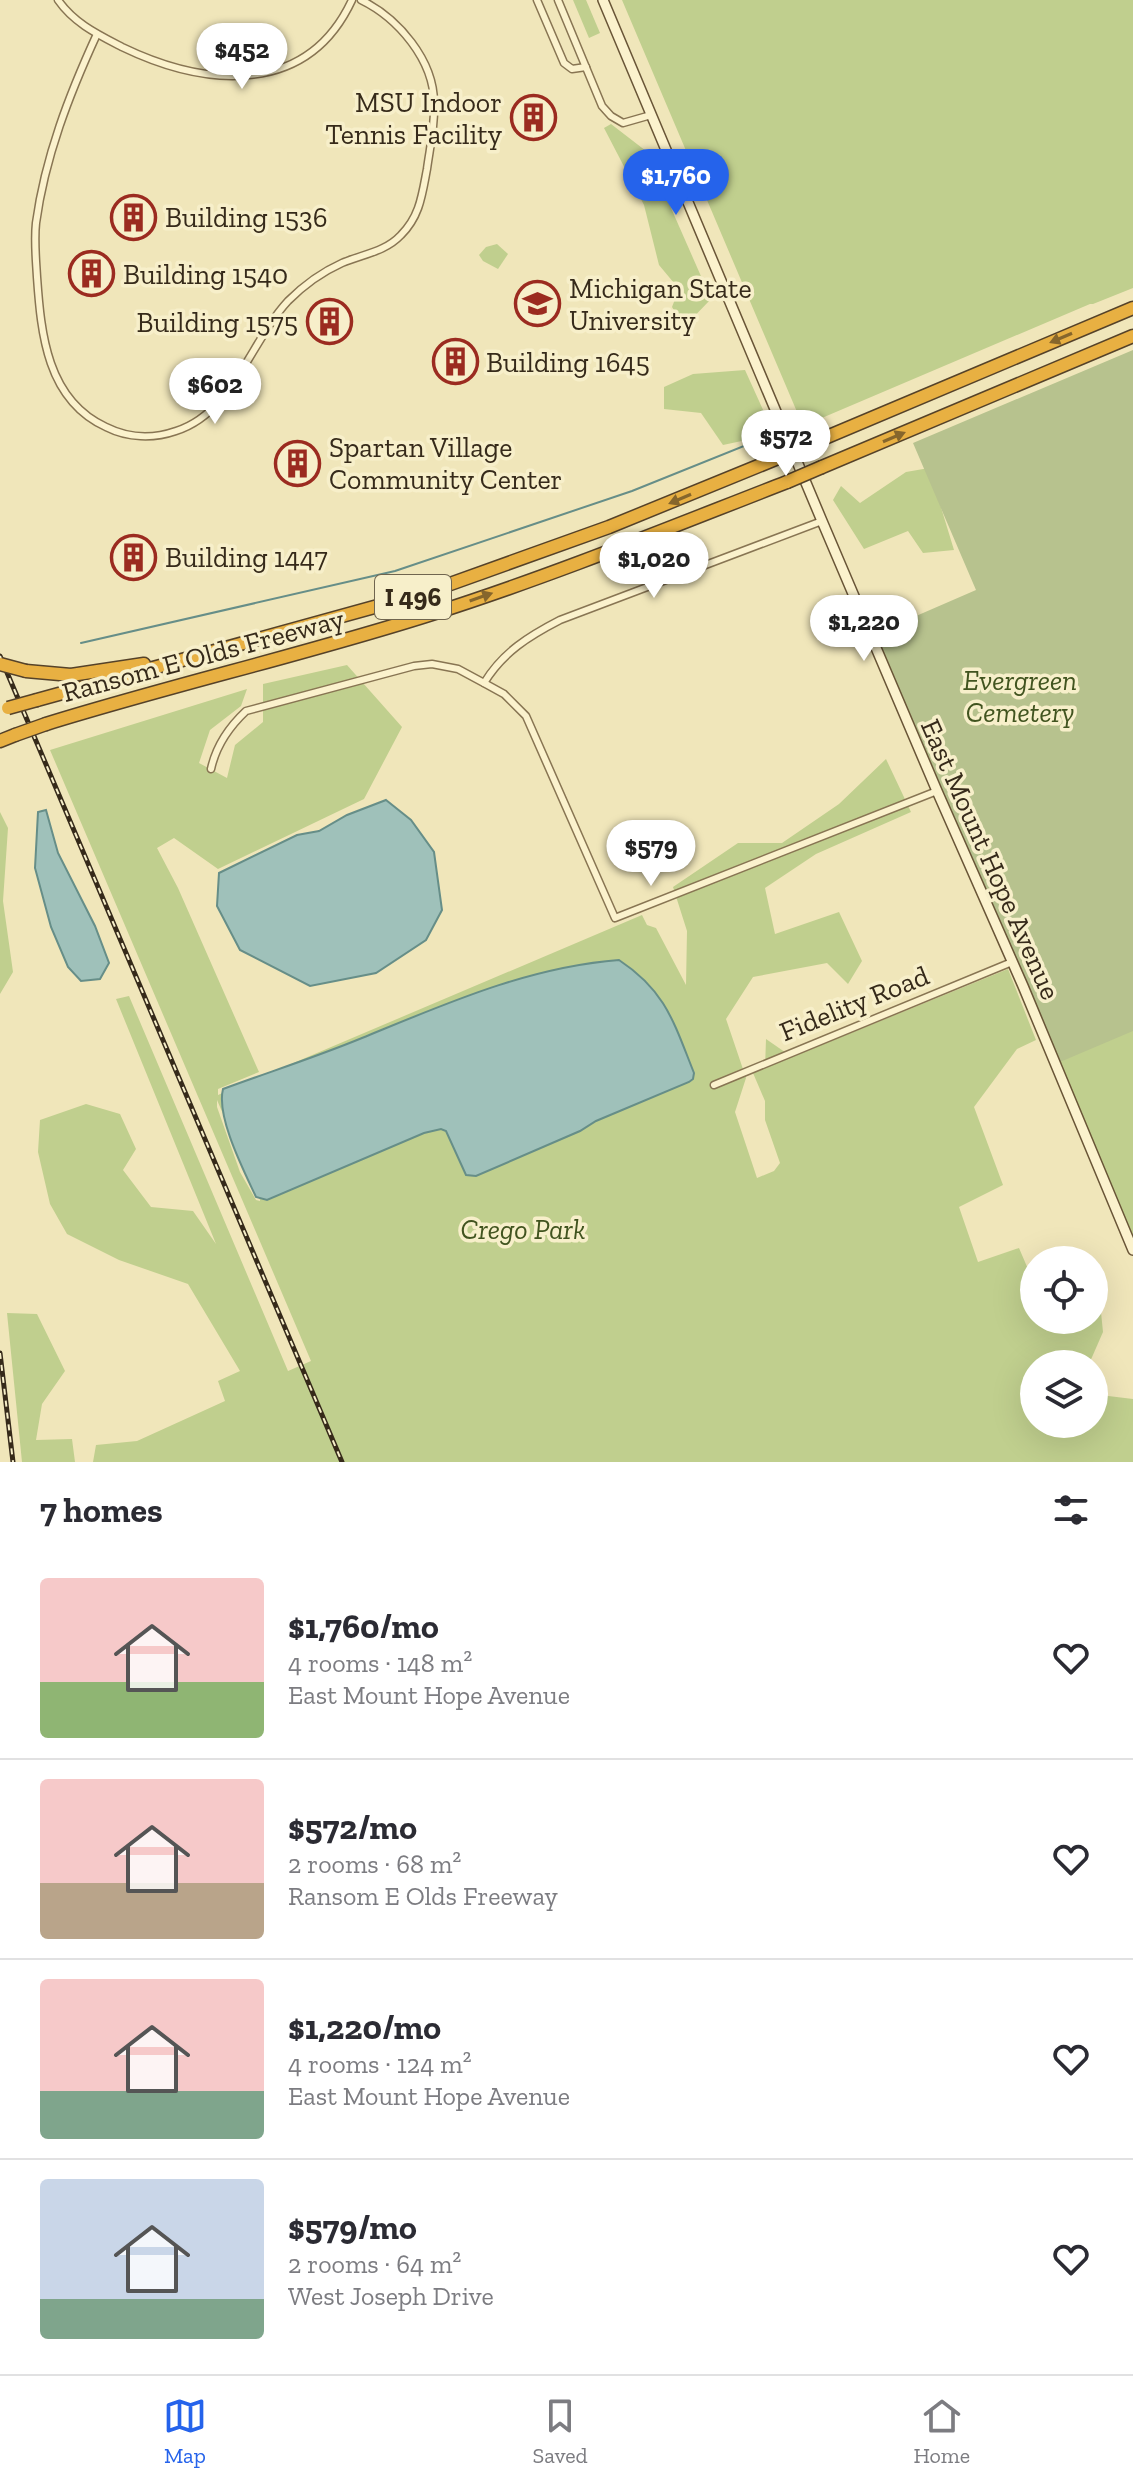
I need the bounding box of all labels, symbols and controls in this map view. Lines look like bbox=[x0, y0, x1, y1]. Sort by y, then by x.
pin: $452 bbox=[195, 23, 289, 91]
text: $452 bbox=[214, 33, 270, 65]
place label: MSU Indoor Tennis Facility bbox=[325, 86, 503, 151]
building icon: MSU Indoor Tennis Facility bbox=[509, 94, 557, 142]
pin: $1,760 bbox=[611, 149, 741, 217]
text: $1,760 bbox=[641, 159, 711, 191]
building icon: Building 1536 bbox=[110, 193, 158, 241]
place label: Building 1536 bbox=[165, 201, 328, 234]
building icon: Building 1540 bbox=[68, 250, 116, 298]
place label: Building 1540 bbox=[123, 258, 288, 291]
place label: Michigan State University bbox=[569, 272, 752, 337]
school or university icon: Michigan State University bbox=[514, 280, 562, 328]
building icon: Building 1575 bbox=[305, 298, 353, 346]
place label: Building 1575 bbox=[136, 306, 298, 339]
one-way arrow bbox=[1049, 332, 1073, 345]
building icon: Building 1645 bbox=[431, 338, 479, 386]
place label: Building 1645 bbox=[486, 346, 650, 379]
pin: $602 bbox=[168, 358, 262, 426]
text: $602 bbox=[187, 368, 243, 400]
pin: $572 bbox=[739, 410, 833, 478]
text: $572 bbox=[759, 420, 813, 452]
one-way arrow bbox=[882, 430, 906, 443]
place label: Spartan Village Community Center bbox=[329, 431, 562, 496]
building icon: Spartan Village Community Center bbox=[274, 439, 322, 487]
one-way arrow bbox=[668, 492, 692, 505]
pin: $1,020 bbox=[589, 532, 719, 600]
building icon: Building 1447 bbox=[110, 533, 158, 581]
place label: Building 1447 bbox=[165, 541, 328, 574]
text: $1,020 bbox=[618, 542, 690, 574]
road number: I 496 bbox=[375, 575, 451, 619]
one-way arrow bbox=[469, 591, 493, 603]
pin: $1,220 bbox=[799, 595, 929, 663]
street label: Ransom E Olds Freeway bbox=[59, 602, 348, 709]
text: $1,220 bbox=[828, 605, 900, 637]
park label: Evergreen Cemetery bbox=[963, 664, 1077, 729]
street label: East Mount Hope Avenue bbox=[914, 714, 1067, 1005]
pin: $579 bbox=[604, 820, 698, 888]
text: $579 bbox=[624, 830, 678, 862]
street label: Fidelity Road bbox=[775, 959, 934, 1048]
park label: Crego Park bbox=[461, 1213, 585, 1246]
map controls bbox=[1020, 1246, 1108, 1438]
button: locate bbox=[1020, 1246, 1108, 1334]
button: layers bbox=[1020, 1350, 1108, 1438]
icon: filters bbox=[1049, 1488, 1093, 1532]
text: 7 homes bbox=[40, 1490, 163, 1531]
text: $1,760/mo bbox=[288, 1606, 439, 1647]
icon: home bbox=[104, 1610, 200, 1706]
icon: heart bbox=[1049, 1636, 1093, 1680]
text: 4 rooms · 148 m² bbox=[288, 1647, 472, 1679]
text: East Mount Hope Avenue bbox=[288, 1679, 570, 1711]
text: $572/mo bbox=[288, 1807, 417, 1848]
icon: home bbox=[104, 1811, 200, 1907]
icon: heart bbox=[1049, 1837, 1093, 1881]
text: 2 rooms · 68 m² bbox=[288, 1848, 461, 1880]
text: Ransom E Olds Freeway bbox=[288, 1880, 558, 1912]
text: $1,220/mo bbox=[288, 2007, 441, 2048]
icon: home bbox=[104, 2011, 200, 2107]
icon: heart bbox=[1049, 2037, 1093, 2081]
text: 4 rooms · 124 m² bbox=[288, 2048, 472, 2080]
text: East Mount Hope Avenue bbox=[288, 2080, 570, 2112]
text: $579/mo bbox=[288, 2207, 417, 2248]
icon: home bbox=[104, 2211, 200, 2307]
icon: heart bbox=[1049, 2237, 1093, 2281]
text: 2 rooms · 64 m² bbox=[288, 2248, 461, 2280]
text: West Joseph Drive bbox=[288, 2280, 494, 2312]
tab: Map bbox=[163, 2394, 207, 2469]
tab: Saved bbox=[533, 2394, 588, 2469]
tab: Home bbox=[913, 2394, 970, 2469]

